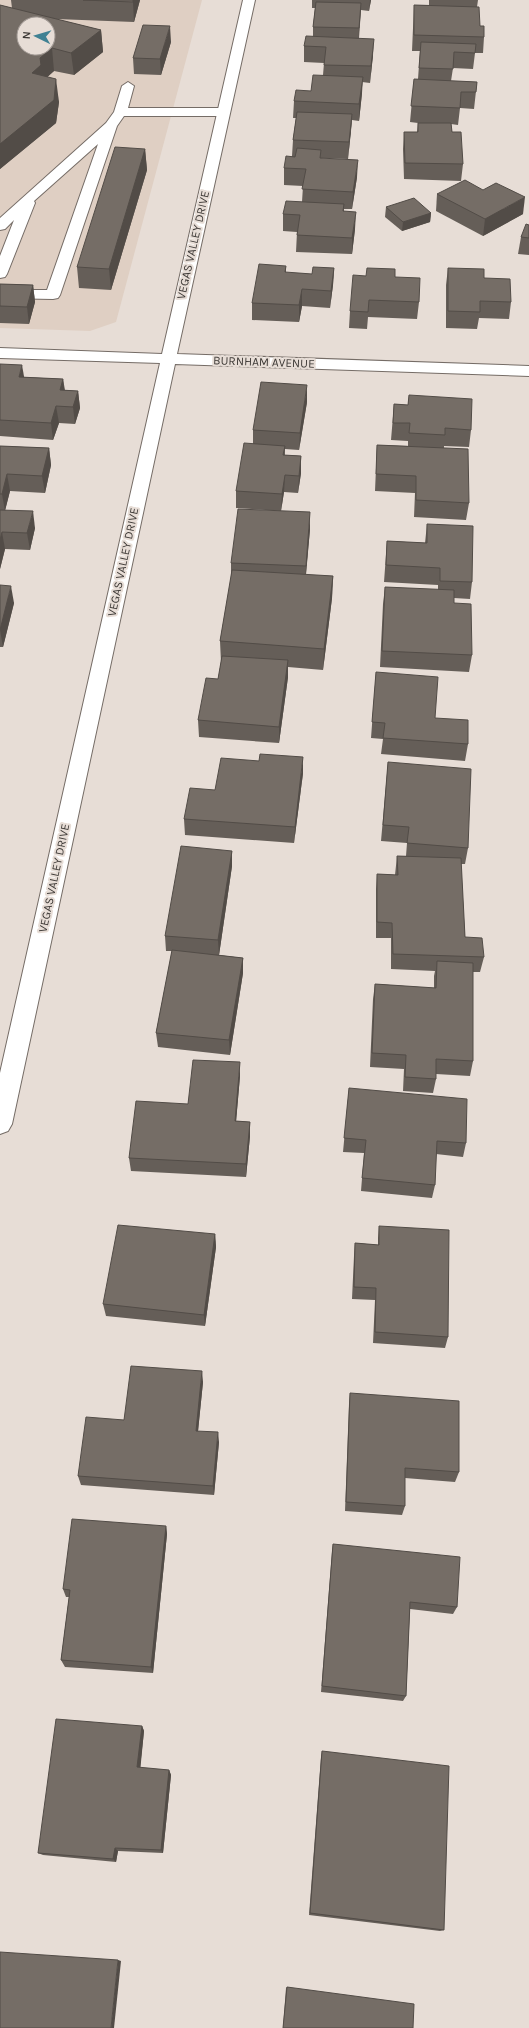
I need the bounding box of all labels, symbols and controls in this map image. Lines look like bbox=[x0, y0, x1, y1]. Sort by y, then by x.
north arrow bbox=[16, 16, 56, 56]
text: N bbox=[20, 31, 33, 40]
street label: VEGAS VALLEY DRIVE bbox=[174, 189, 212, 301]
street label: BURNHAM AVENUE bbox=[213, 353, 315, 371]
street label: VEGAS VALLEY DRIVE bbox=[105, 506, 141, 618]
street label: VEGAS VALLEY DRIVE bbox=[36, 822, 72, 934]

